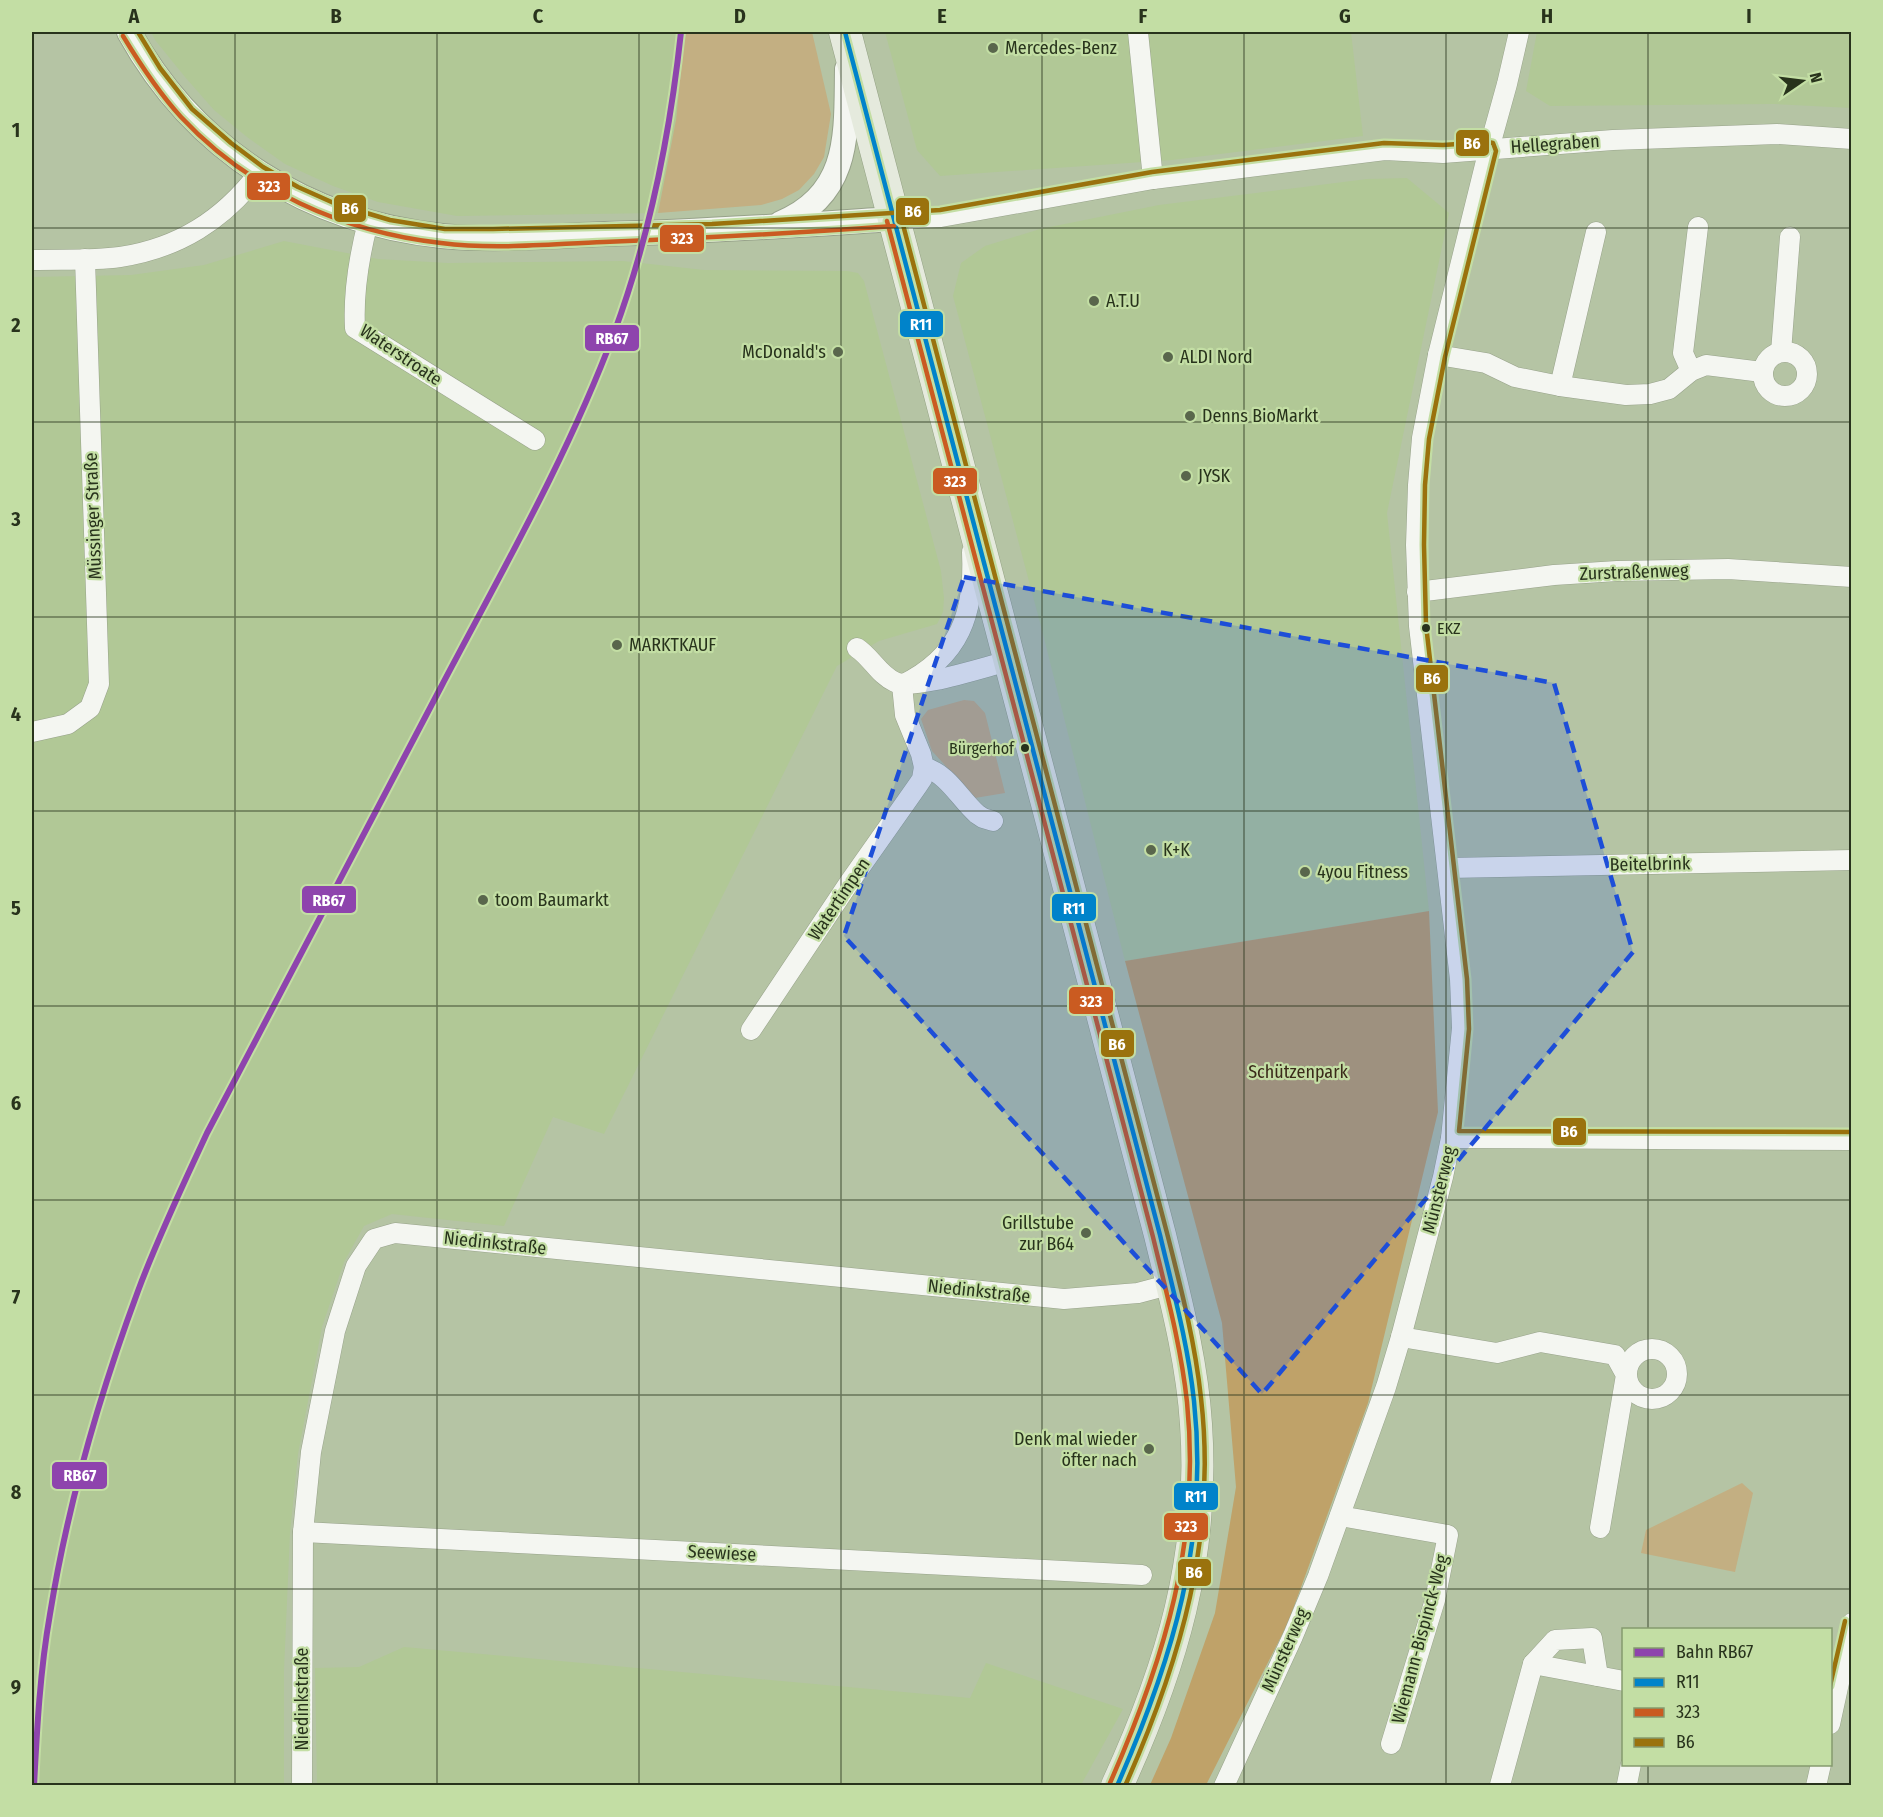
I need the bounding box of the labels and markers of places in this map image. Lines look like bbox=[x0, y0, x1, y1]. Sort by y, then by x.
place label: Mercedes-Benz bbox=[1005, 37, 1117, 59]
marker: Mercedes-Benz bbox=[986, 41, 1000, 55]
place label: A.T.U bbox=[1106, 290, 1140, 312]
marker: A.T.U bbox=[1087, 294, 1101, 308]
place label: McDonald's bbox=[742, 341, 826, 363]
marker: McDonald's bbox=[831, 345, 845, 359]
place label: ALDI Nord bbox=[1180, 346, 1253, 368]
marker: ALDI Nord bbox=[1161, 350, 1175, 364]
place label: Denns BioMarkt bbox=[1202, 405, 1318, 427]
marker: Denns BioMarkt bbox=[1183, 409, 1197, 423]
place label: JYSK bbox=[1198, 465, 1230, 487]
marker: JYSK bbox=[1179, 469, 1193, 483]
place label: EKZ bbox=[1437, 619, 1461, 638]
marker: EKZ bbox=[1420, 622, 1432, 634]
place label: MARKTKAUF bbox=[629, 634, 716, 656]
marker: MARKTKAUF bbox=[610, 638, 624, 652]
place label: Bürgerhof bbox=[949, 739, 1015, 758]
marker: Bürgerhof bbox=[1019, 742, 1031, 754]
place label: K+K bbox=[1163, 839, 1190, 861]
marker: K+K bbox=[1144, 843, 1158, 857]
place label: 4you Fitness bbox=[1317, 861, 1408, 883]
marker: 4you Fitness bbox=[1298, 865, 1312, 879]
place label: toom Baumarkt bbox=[495, 889, 609, 911]
marker: toom Baumarkt bbox=[476, 893, 490, 907]
place label: Grillstube zur B64 bbox=[1002, 1212, 1074, 1255]
marker: Grillstube zur B64 bbox=[1079, 1226, 1093, 1240]
place label: Denk mal wieder öfter nach bbox=[1014, 1428, 1138, 1471]
marker: Denk mal wieder öfter nach bbox=[1142, 1442, 1156, 1456]

